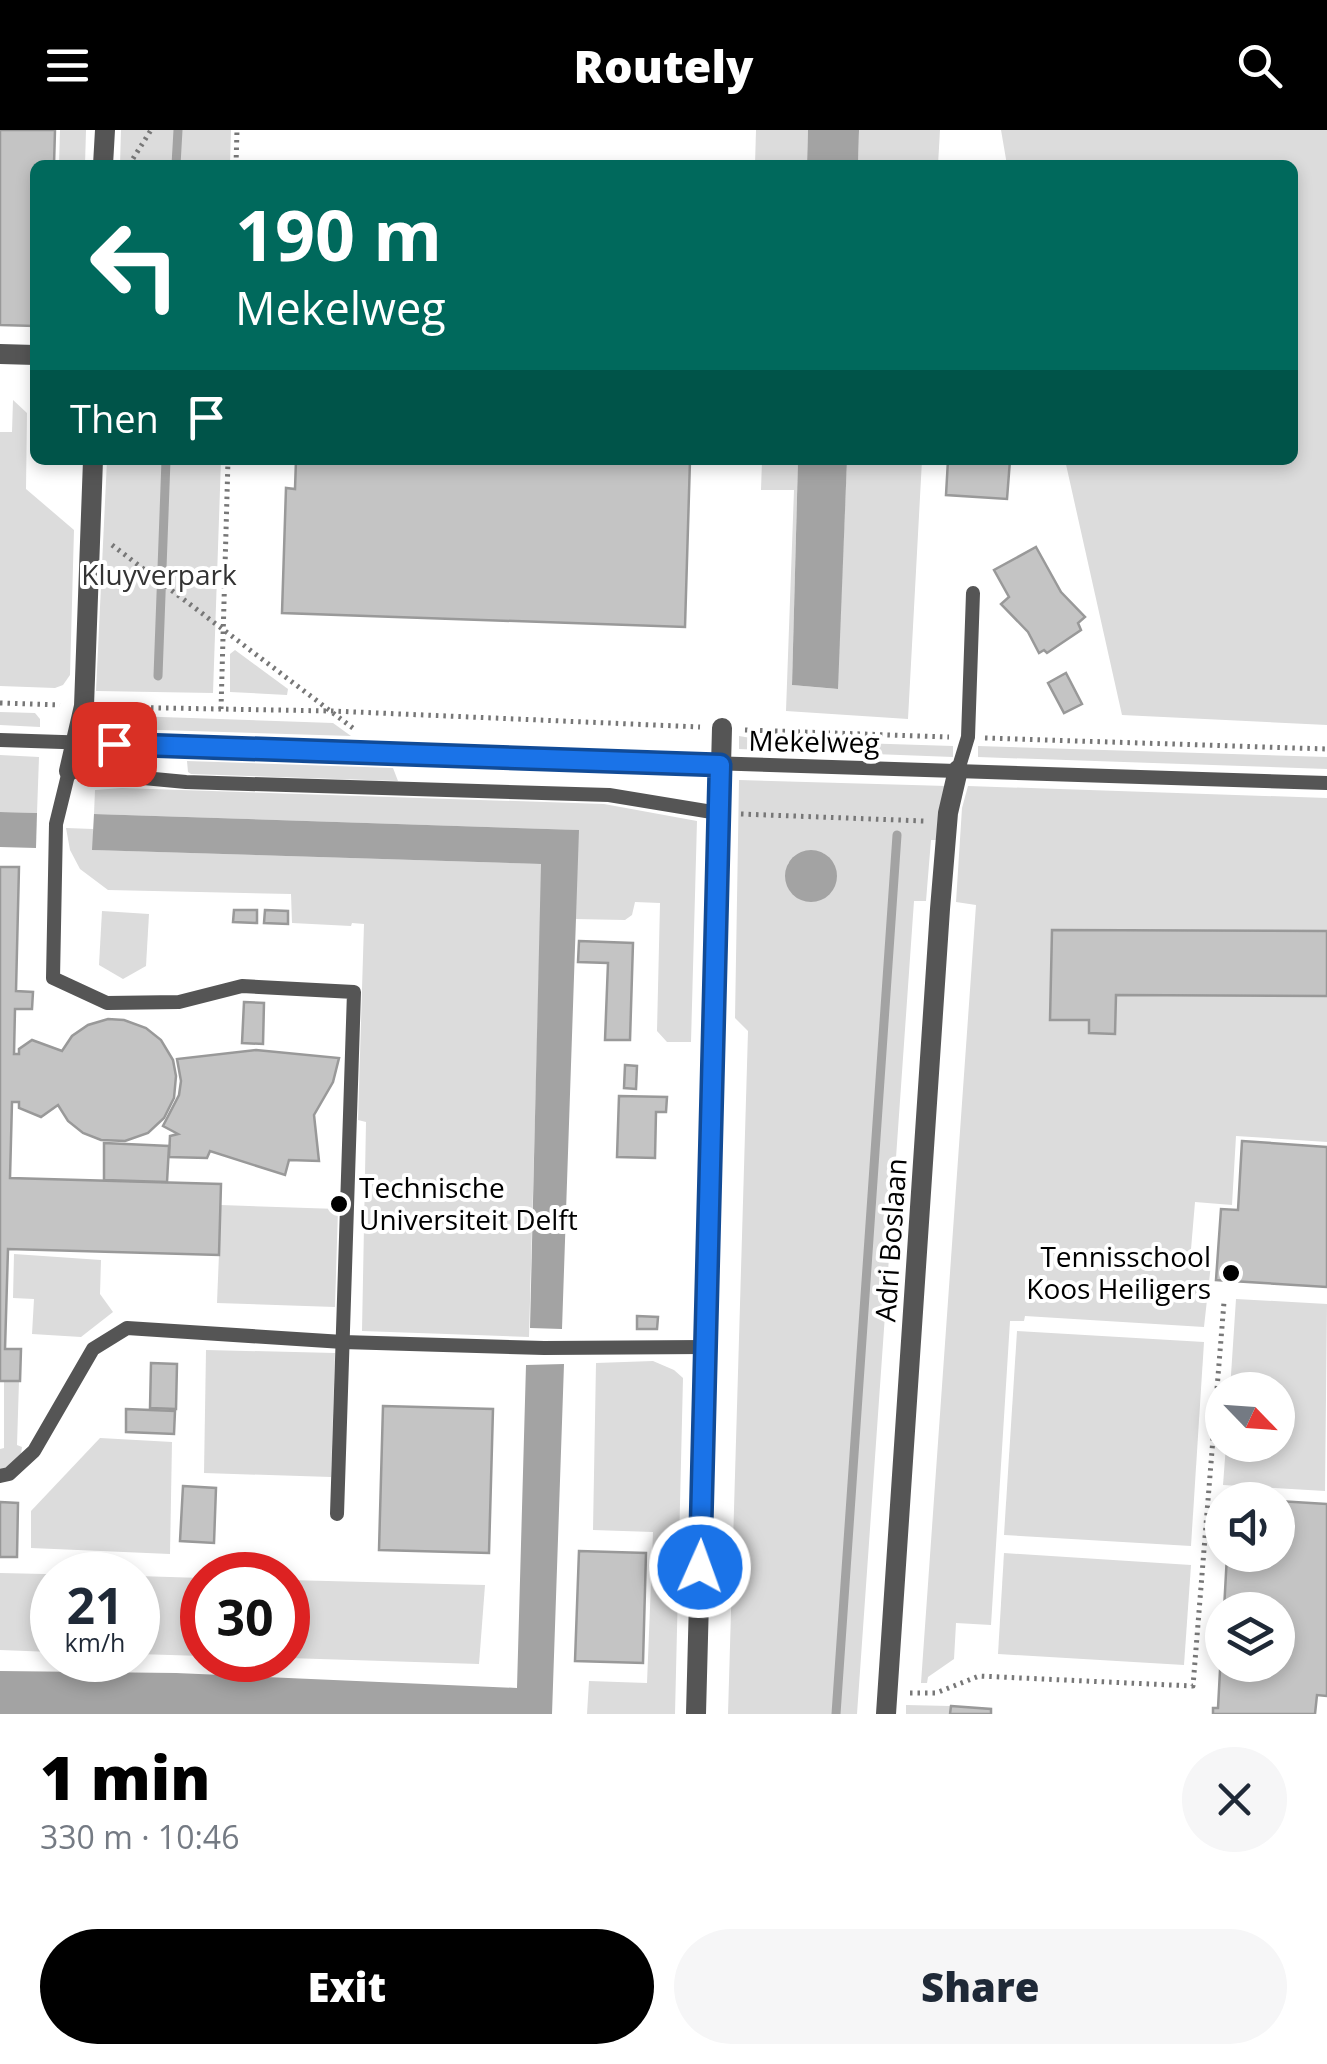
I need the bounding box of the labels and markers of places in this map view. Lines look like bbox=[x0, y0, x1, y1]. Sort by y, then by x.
pin bbox=[72, 702, 157, 787]
place label: Technische Universiteit Delft bbox=[359, 1168, 578, 1238]
marker: Technische Universiteit Delft bbox=[328, 1193, 350, 1215]
place label: Tennisschool Koos Heiligers bbox=[1026, 1237, 1211, 1307]
marker: Tennisschool Koos Heiligers bbox=[1220, 1262, 1242, 1284]

